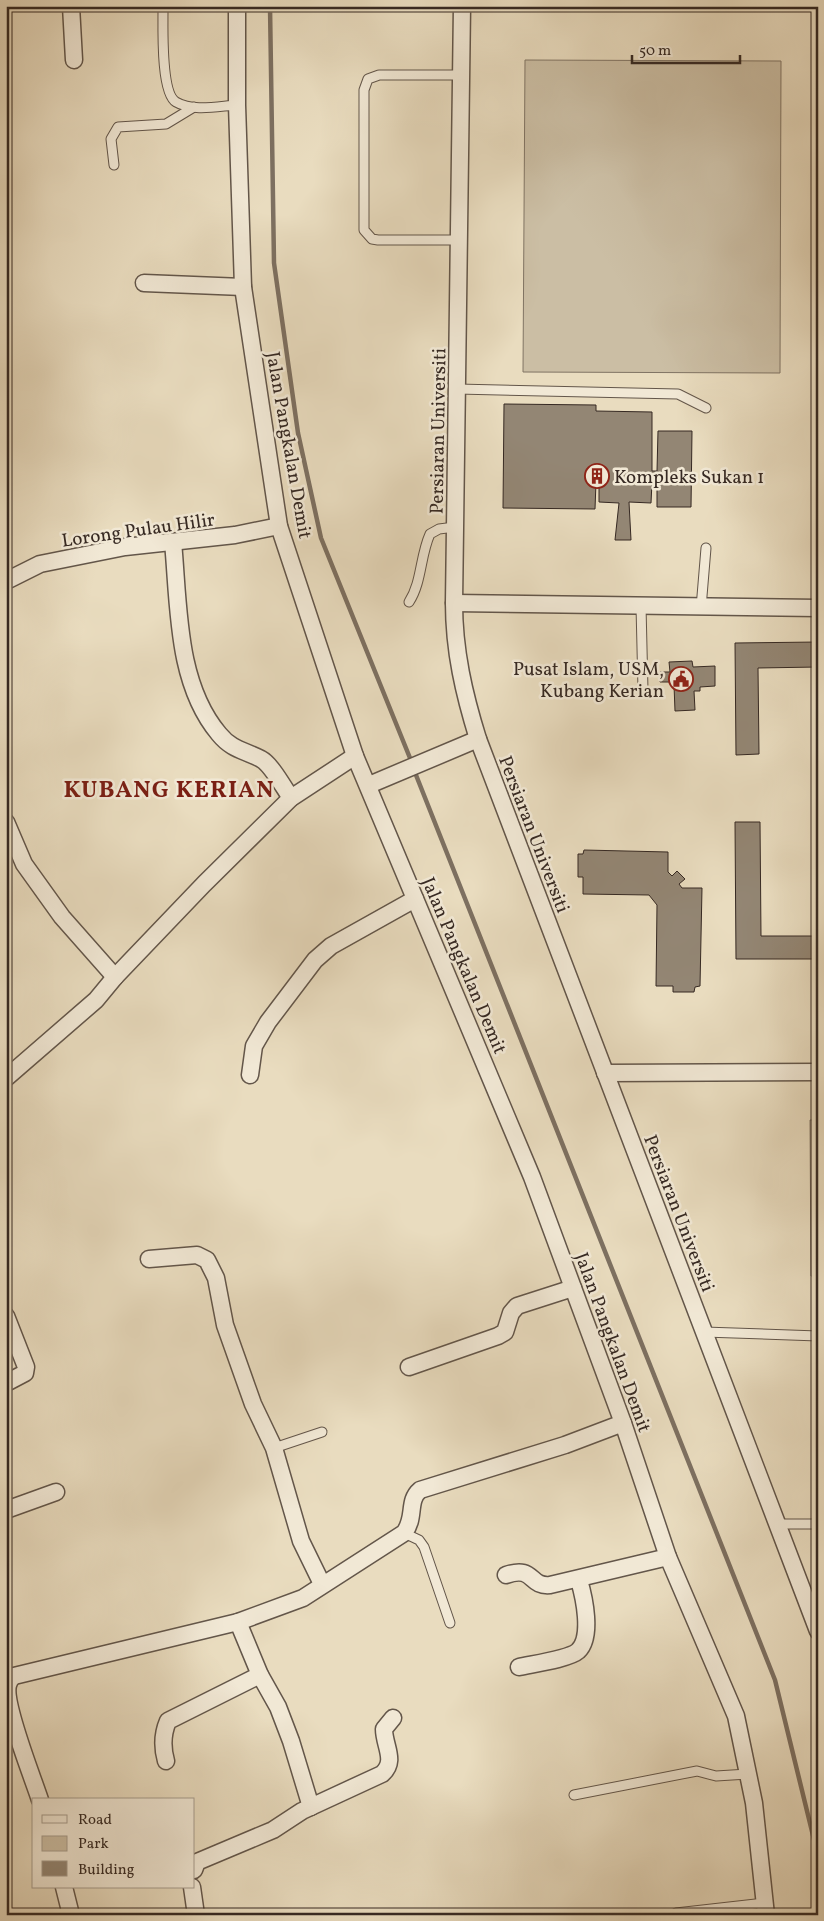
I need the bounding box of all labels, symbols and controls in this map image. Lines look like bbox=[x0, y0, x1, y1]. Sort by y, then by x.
scale bar bbox=[632, 32, 739, 64]
text: 50 m bbox=[639, 41, 671, 62]
street label: Persiaran Universiti bbox=[425, 347, 453, 514]
street label: Jalan Pangkalan Demit bbox=[259, 350, 317, 541]
building icon: Kompleks Sukan 1 bbox=[584, 463, 610, 489]
place label: Kompleks Sukan 1 bbox=[614, 465, 764, 491]
street label: Lorong Pulau Hilir bbox=[60, 507, 217, 555]
place label: Pusat Islam, USM, Kubang Kerian bbox=[513, 657, 664, 705]
public building icon: Pusat Islam, USM, Kubang Kerian bbox=[668, 666, 694, 692]
street label: Persiaran Universiti bbox=[491, 752, 575, 917]
district label: KUBANG KERIAN bbox=[63, 774, 275, 808]
street label: Jalan Pangkalan Demit bbox=[414, 873, 512, 1058]
street label: Persiaran Universiti bbox=[636, 1131, 720, 1296]
street label: Jalan Pangkalan Demit bbox=[567, 1249, 657, 1437]
legend bbox=[32, 1798, 195, 1888]
text: Road bbox=[78, 1810, 112, 1831]
text: Park bbox=[78, 1834, 109, 1855]
text: Building bbox=[78, 1860, 135, 1881]

